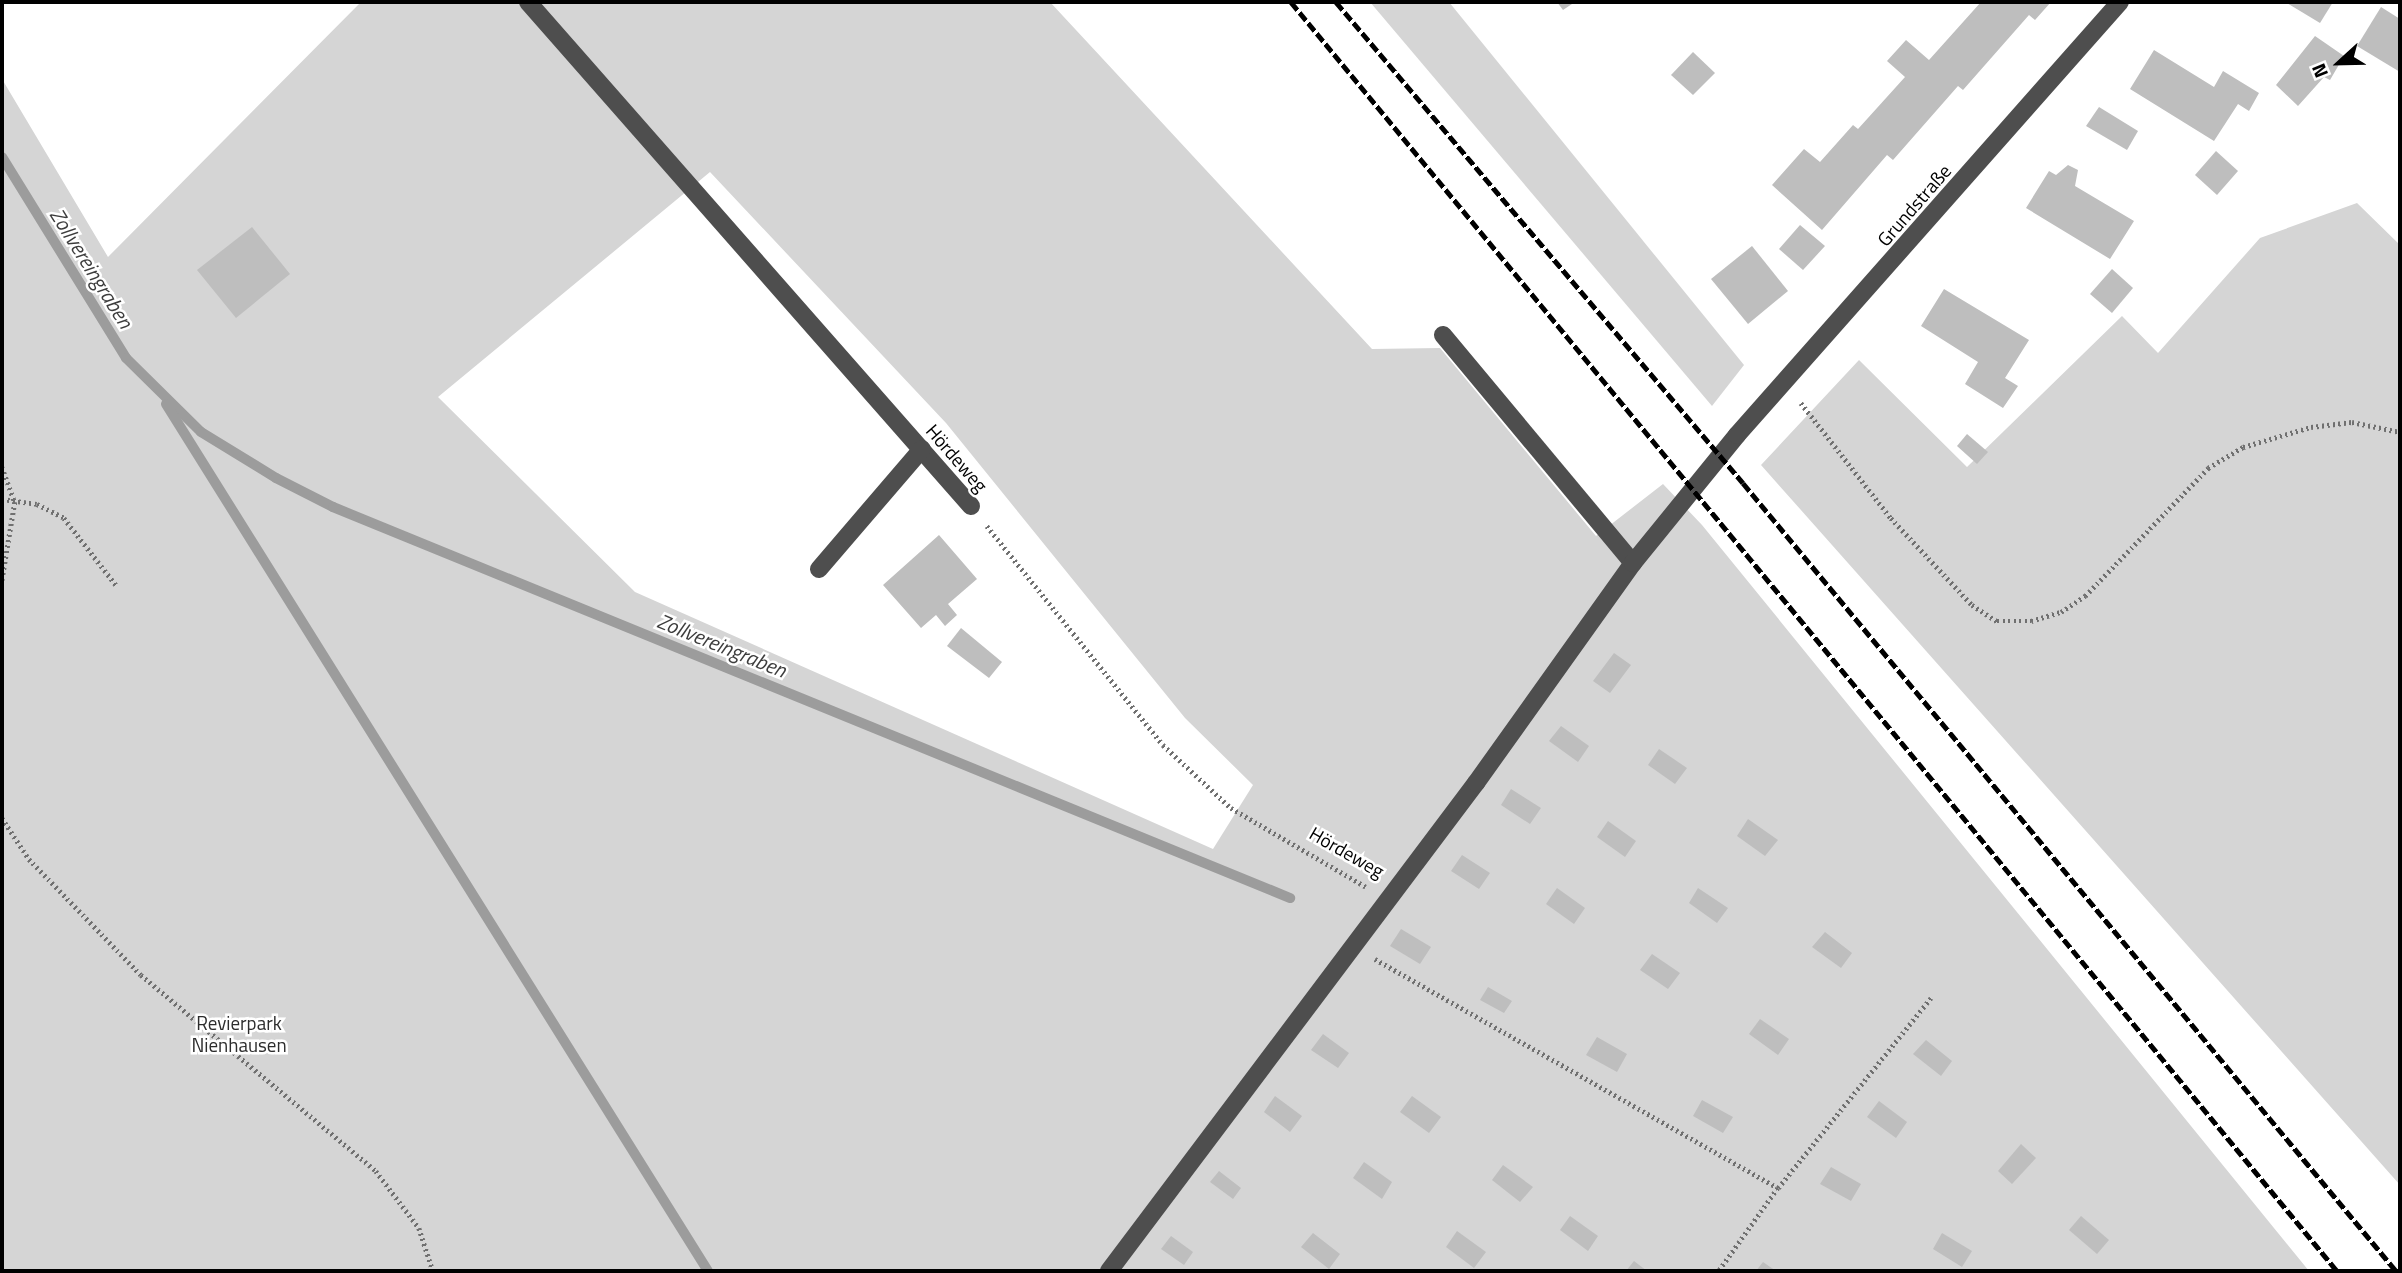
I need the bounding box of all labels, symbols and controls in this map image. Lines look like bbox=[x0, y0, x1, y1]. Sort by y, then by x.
north arrow bbox=[2304, 28, 2374, 98]
text: N bbox=[2303, 60, 2335, 83]
street label: Grundstraße bbox=[1872, 160, 1956, 250]
water label: Zollvereingraben bbox=[45, 203, 139, 333]
street label: Hördeweg bbox=[921, 419, 993, 497]
water label: Zollvereingraben bbox=[654, 608, 790, 682]
street label: Hördeweg bbox=[1306, 822, 1388, 882]
park label: Revierpark Nienhausen bbox=[191, 1012, 287, 1056]

